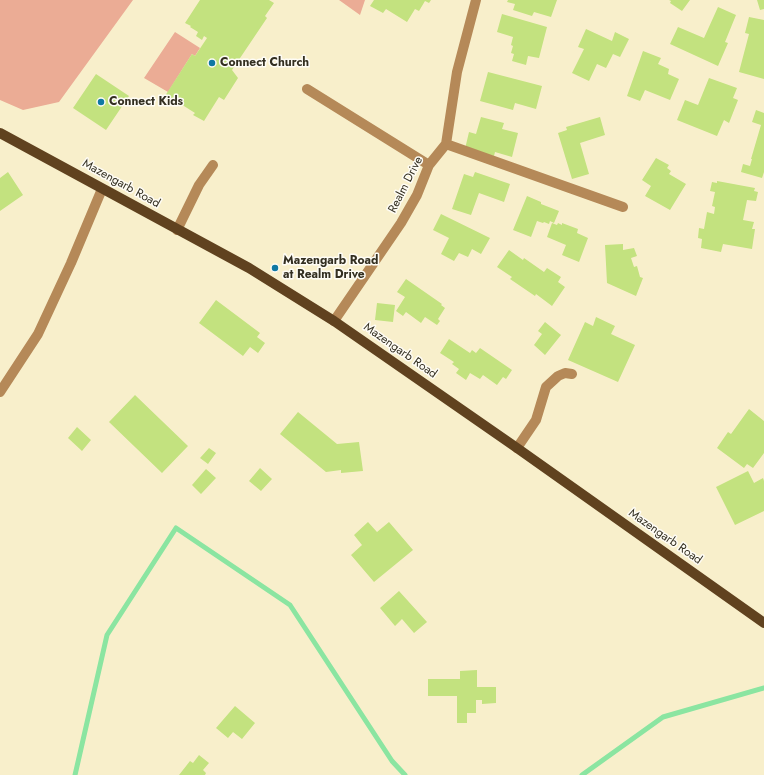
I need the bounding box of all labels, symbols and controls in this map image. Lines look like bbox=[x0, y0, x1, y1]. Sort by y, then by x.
place label: Connect Church bbox=[220, 56, 309, 70]
marker: Connect Church bbox=[207, 58, 217, 68]
place label: Connect Kids bbox=[109, 95, 183, 109]
marker: Connect Kids bbox=[96, 97, 106, 107]
street label: Realm Drive bbox=[386, 155, 426, 215]
street label: Mazengarb Road bbox=[80, 157, 162, 211]
place label: Mazengarb Road at Realm Drive bbox=[283, 254, 378, 282]
marker: Mazengarb Road at Realm Drive bbox=[270, 263, 280, 273]
street label: Mazengarb Road bbox=[360, 320, 440, 382]
street label: Mazengarb Road bbox=[625, 506, 705, 568]

